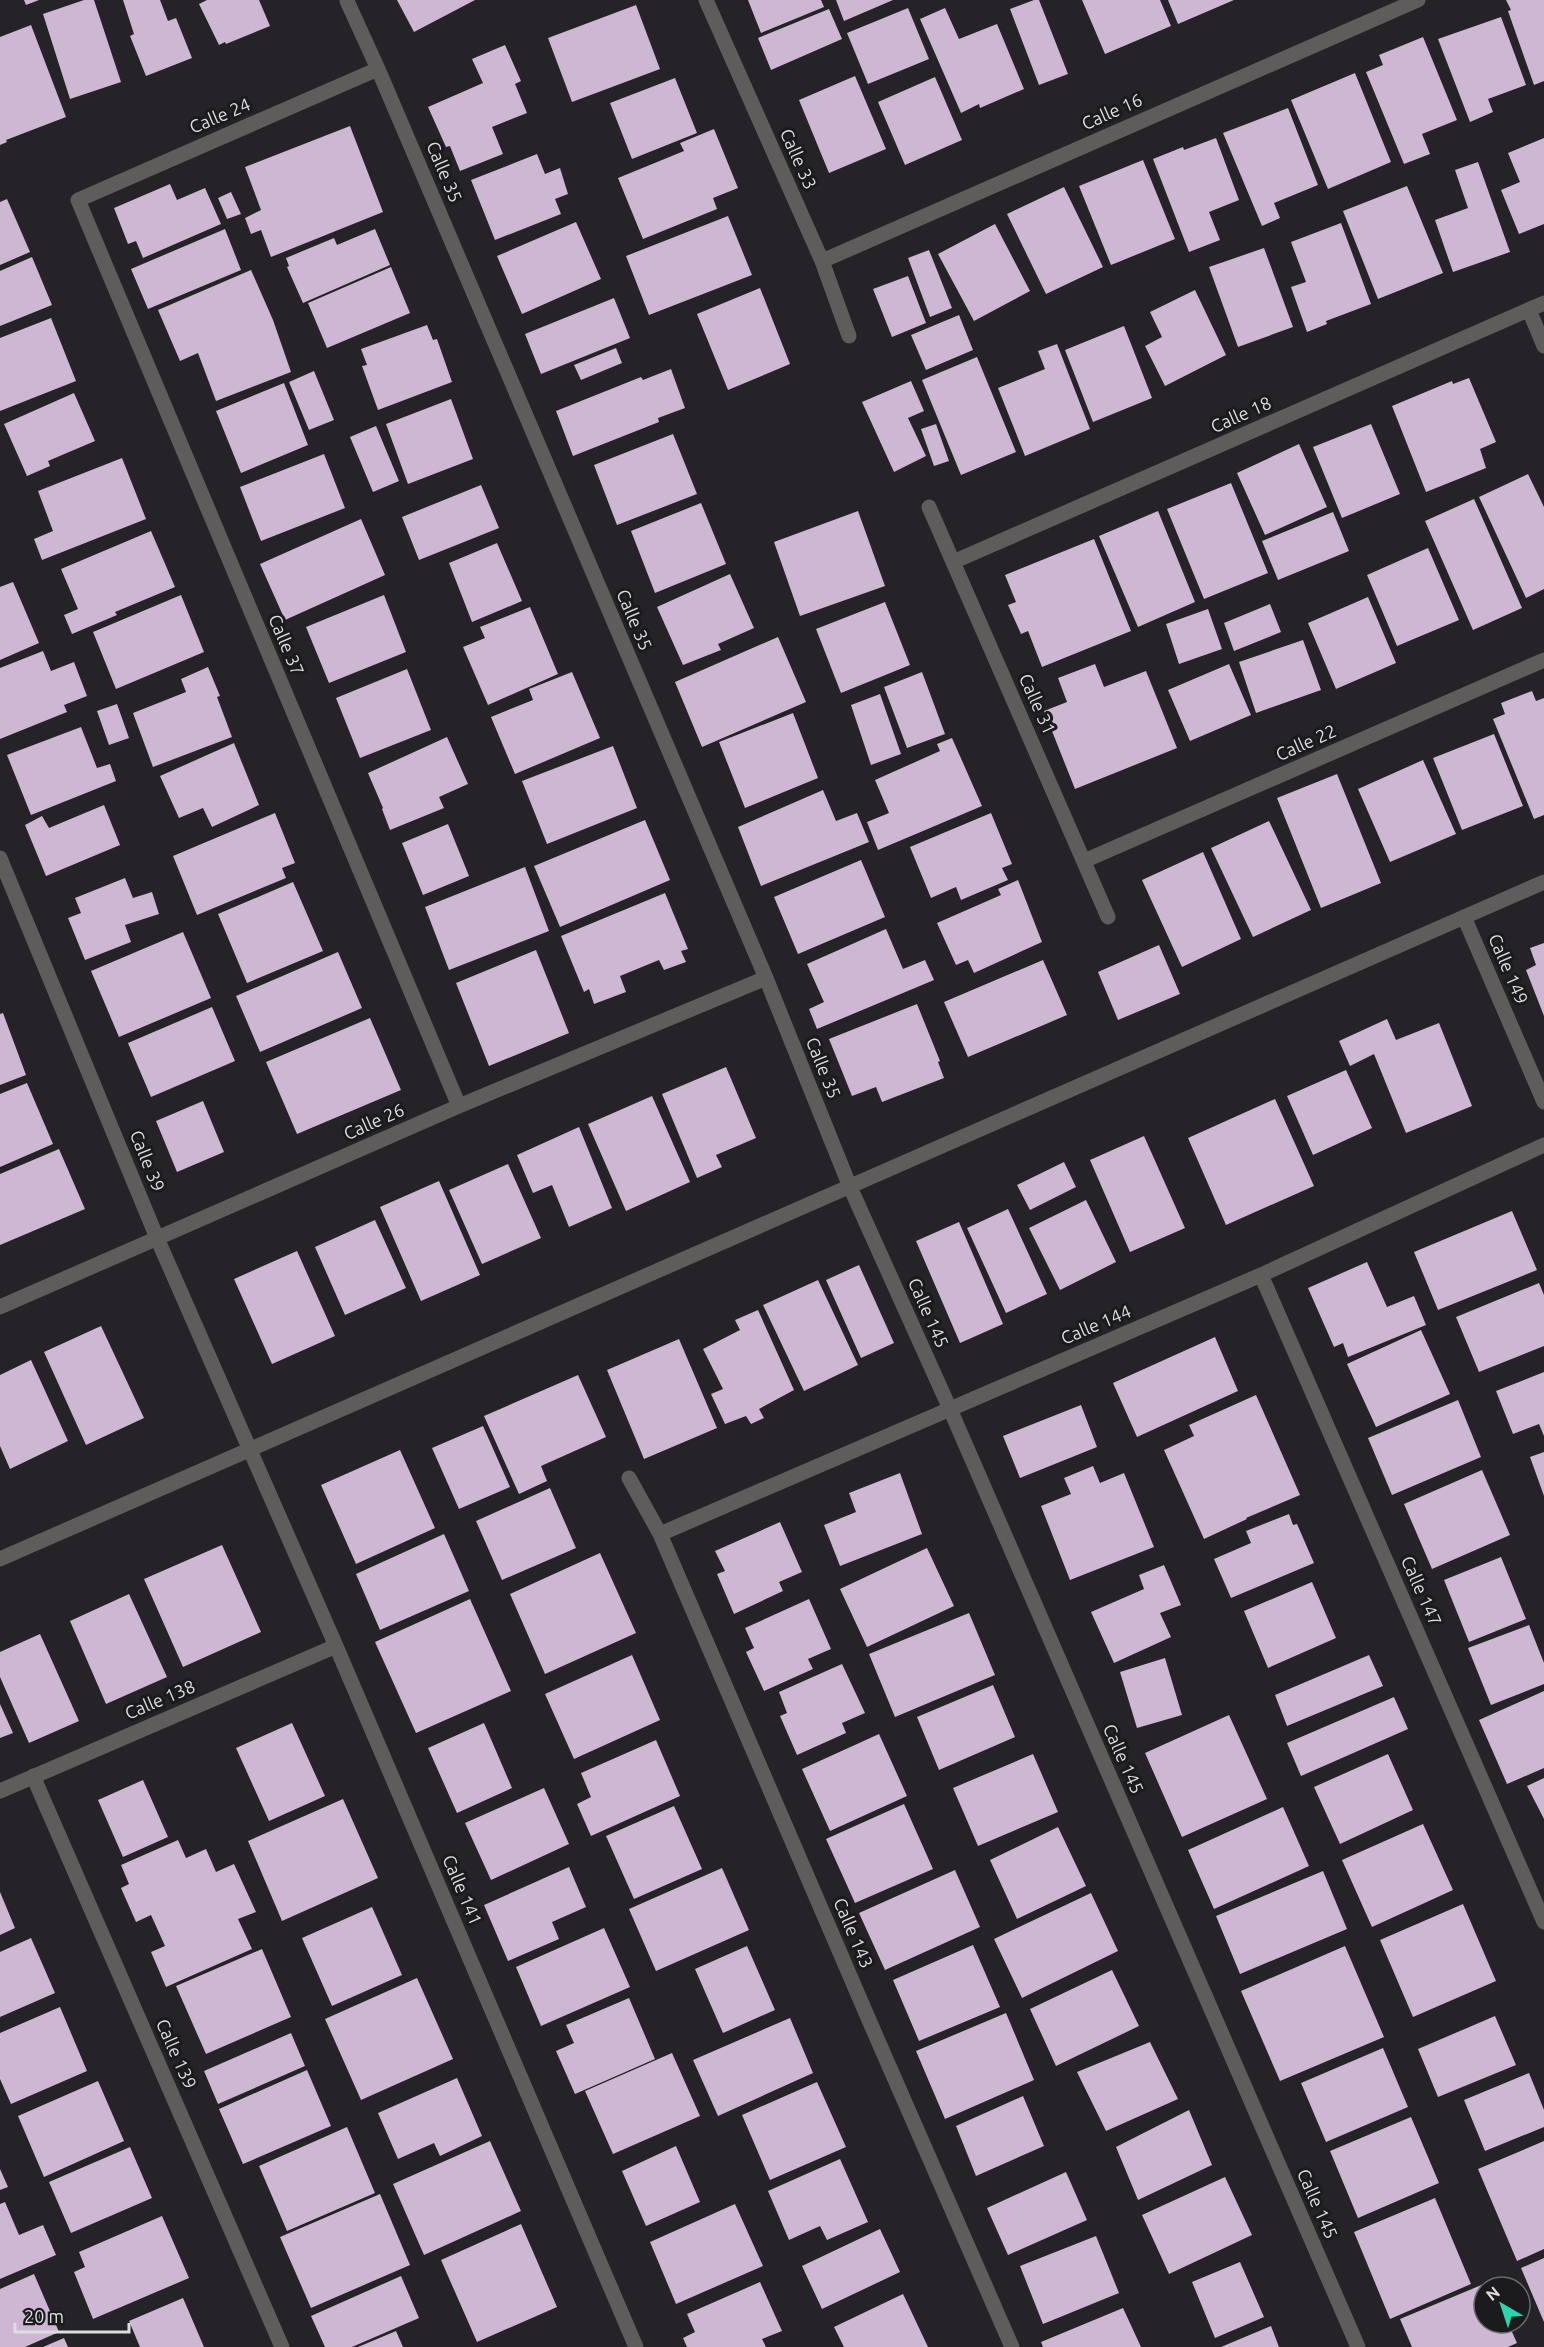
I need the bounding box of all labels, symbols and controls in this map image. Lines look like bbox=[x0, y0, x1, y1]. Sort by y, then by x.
street label: Calle 16 bbox=[1078, 89, 1145, 133]
street label: Calle 24 bbox=[186, 93, 253, 137]
street label: Calle 33 bbox=[777, 125, 821, 192]
street label: Calle 35 bbox=[423, 138, 467, 205]
street label: Calle 18 bbox=[1207, 392, 1274, 436]
street label: Calle 35 bbox=[613, 586, 657, 653]
street label: Calle 37 bbox=[265, 611, 309, 678]
street label: Calle 31 bbox=[1016, 670, 1060, 737]
street label: Calle 22 bbox=[1272, 720, 1339, 764]
street label: Calle 149 bbox=[1485, 931, 1533, 1007]
street label: Calle 35 bbox=[803, 1034, 845, 1101]
street label: Calle 26 bbox=[340, 1099, 407, 1143]
street label: Calle 39 bbox=[127, 1127, 169, 1194]
street label: Calle 145 bbox=[905, 1275, 953, 1351]
street label: Calle 144 bbox=[1058, 1300, 1134, 1348]
street label: Calle 147 bbox=[1398, 1553, 1446, 1629]
street label: Calle 138 bbox=[122, 1675, 198, 1723]
street label: Calle 145 bbox=[1100, 1721, 1148, 1797]
street label: Calle 141 bbox=[439, 1852, 487, 1928]
street label: Calle 143 bbox=[830, 1895, 878, 1971]
street label: Calle 139 bbox=[153, 2016, 201, 2092]
street label: Calle 145 bbox=[1294, 2166, 1342, 2242]
north arrow bbox=[1472, 2275, 1532, 2335]
text: N bbox=[1482, 2283, 1503, 2304]
scale bar bbox=[15, 2296, 129, 2334]
text: 20 m bbox=[24, 2306, 64, 2326]

